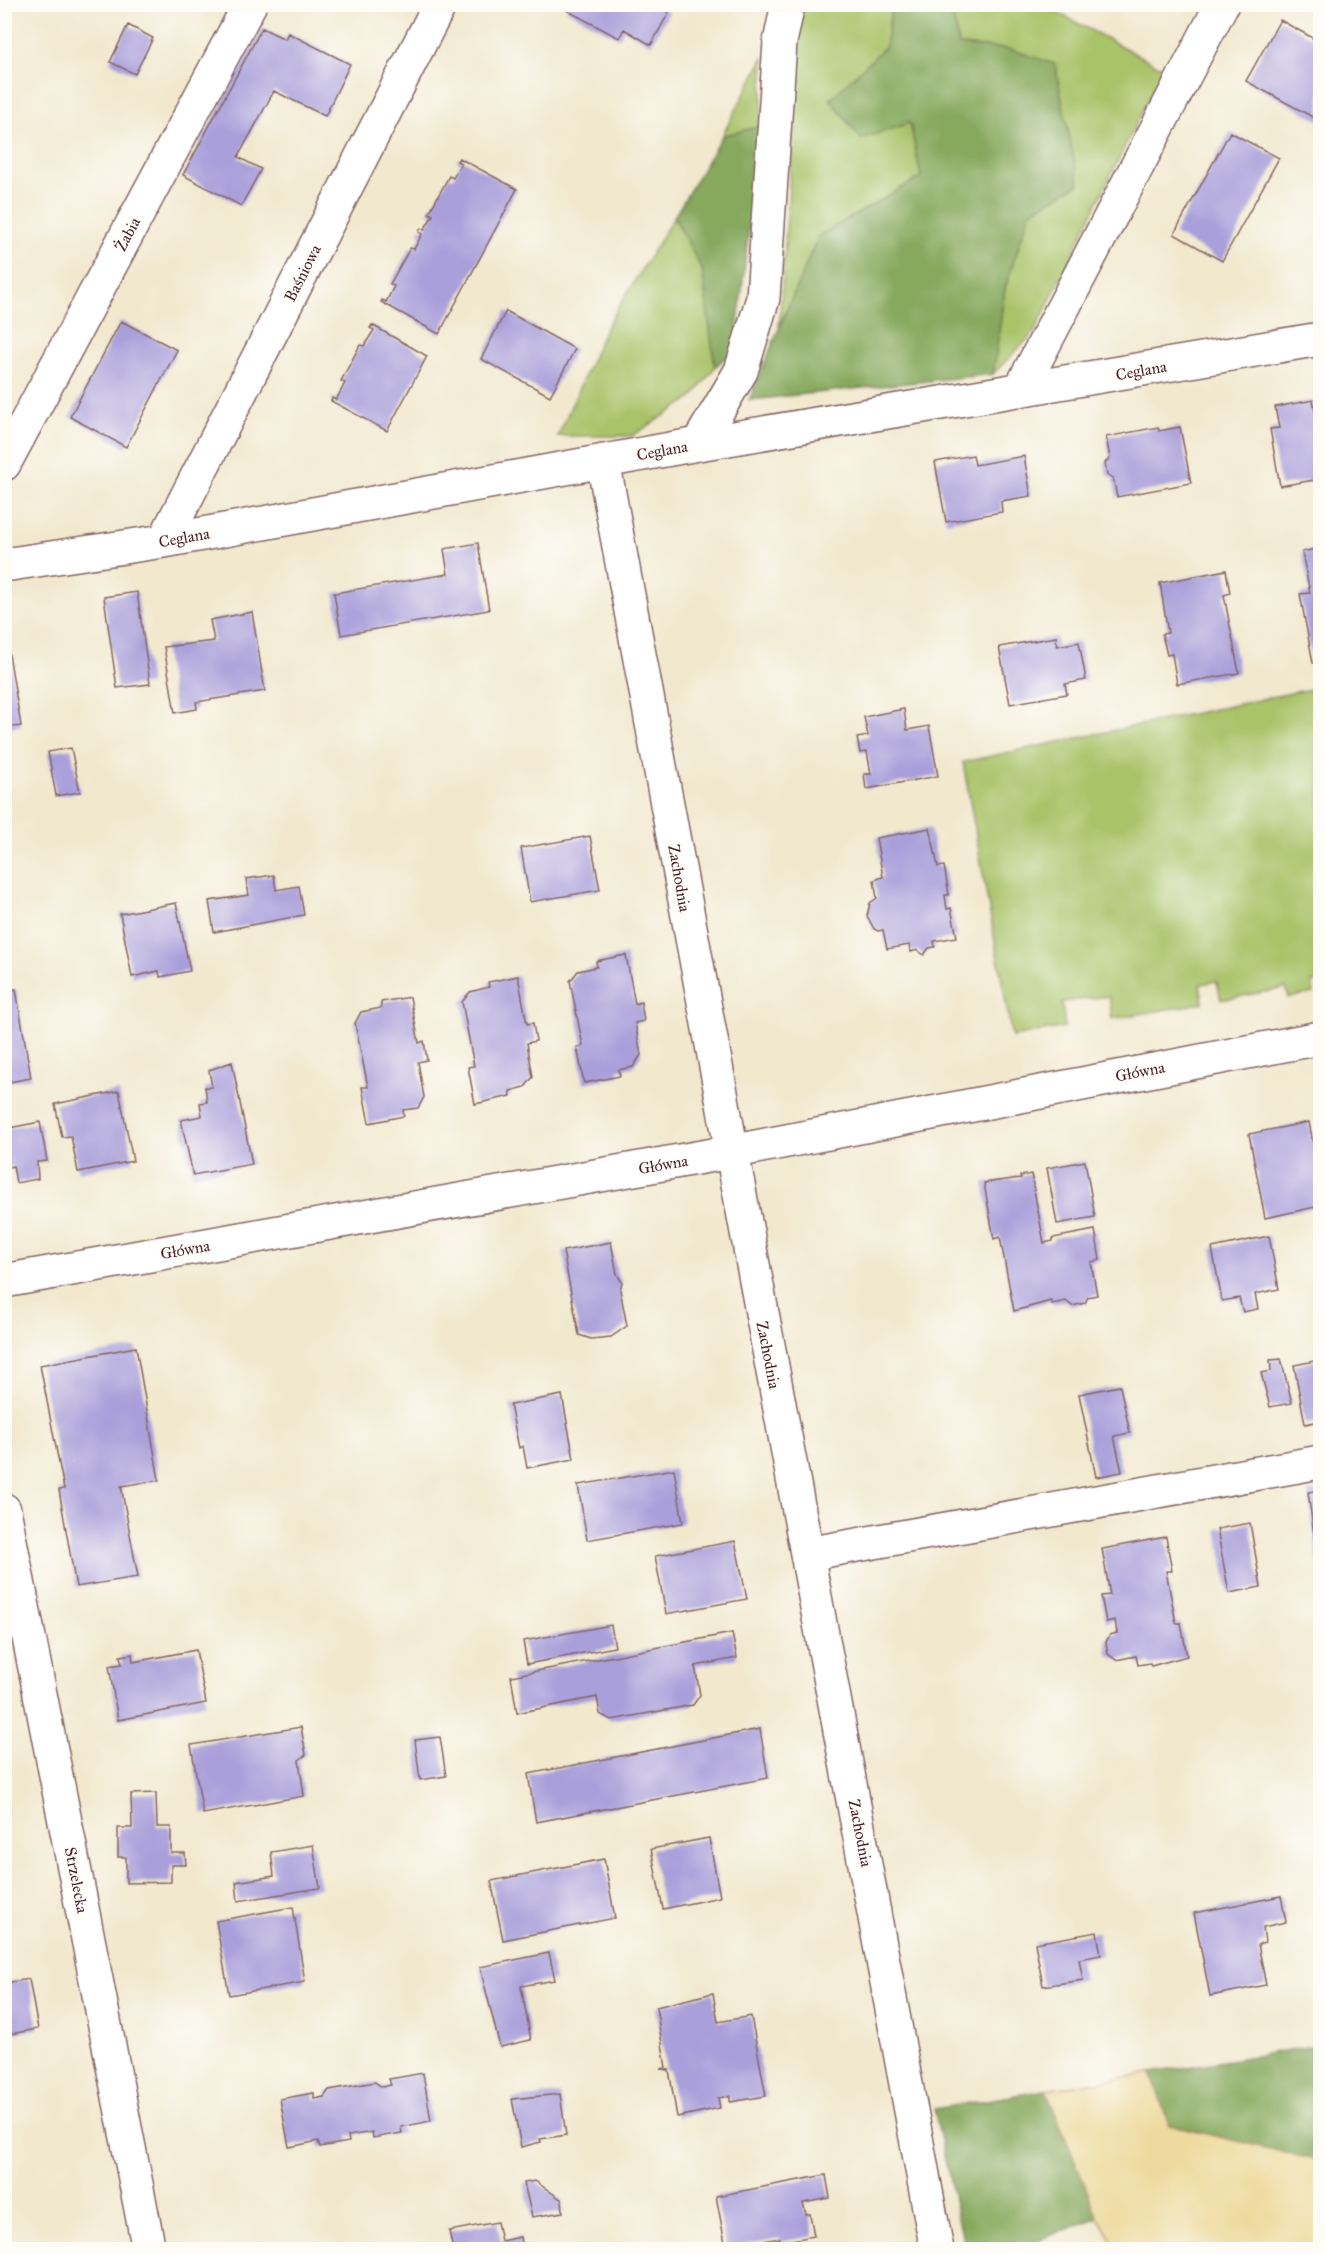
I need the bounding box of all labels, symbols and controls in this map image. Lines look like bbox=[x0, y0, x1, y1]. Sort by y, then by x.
street label: Żabia bbox=[110, 213, 144, 254]
street label: Baśniowa bbox=[280, 241, 325, 305]
street label: Ceglana bbox=[1114, 357, 1169, 385]
street label: Ceglana bbox=[635, 437, 690, 465]
street label: Ceglana bbox=[157, 524, 212, 552]
street label: Zachodnia bbox=[664, 843, 695, 914]
street label: Główna bbox=[1114, 1057, 1167, 1086]
street label: Główna bbox=[637, 1151, 690, 1178]
street label: Główna bbox=[159, 1236, 212, 1263]
street label: Zachodnia bbox=[753, 1320, 784, 1391]
street label: Zachodnia bbox=[845, 1798, 876, 1869]
street label: Strzelecka bbox=[61, 1845, 92, 1915]

